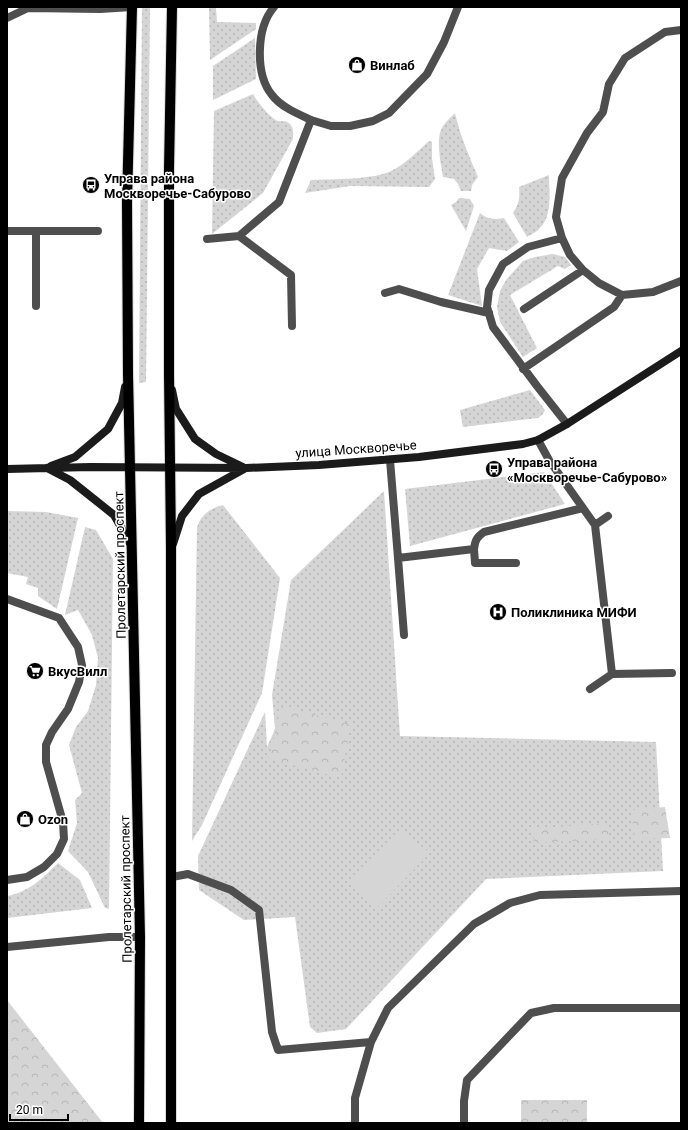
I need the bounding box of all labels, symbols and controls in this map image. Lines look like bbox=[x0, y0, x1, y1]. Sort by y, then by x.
shop icon: Винлаб bbox=[347, 55, 367, 75]
place label: Винлаб bbox=[370, 58, 415, 73]
place label: Управа района Москворечье-Сабурово bbox=[104, 171, 251, 201]
bus stop icon: Управа района Москворечье-Сабурово bbox=[81, 175, 101, 195]
street label: улица Москворечье bbox=[295, 437, 417, 461]
place label: Управа района «Москворечье-Сабурово» bbox=[507, 455, 667, 485]
bus stop icon: Управа района «Москворечье-Сабурово» bbox=[484, 459, 504, 479]
street label: Пролетарский проспект bbox=[111, 491, 129, 639]
hospital icon: Поликлиника МИФИ bbox=[488, 602, 508, 622]
place label: Поликлиника МИФИ bbox=[511, 605, 637, 620]
supermarket icon: ВкусВилл bbox=[25, 661, 45, 681]
place label: ВкусВилл bbox=[48, 664, 107, 679]
shop icon: Ozon bbox=[15, 809, 35, 829]
place label: Ozon bbox=[38, 812, 68, 827]
street label: Пролетарский проспект bbox=[117, 815, 135, 963]
scale bar bbox=[10, 1096, 68, 1122]
text: 20 m bbox=[16, 1103, 43, 1117]

